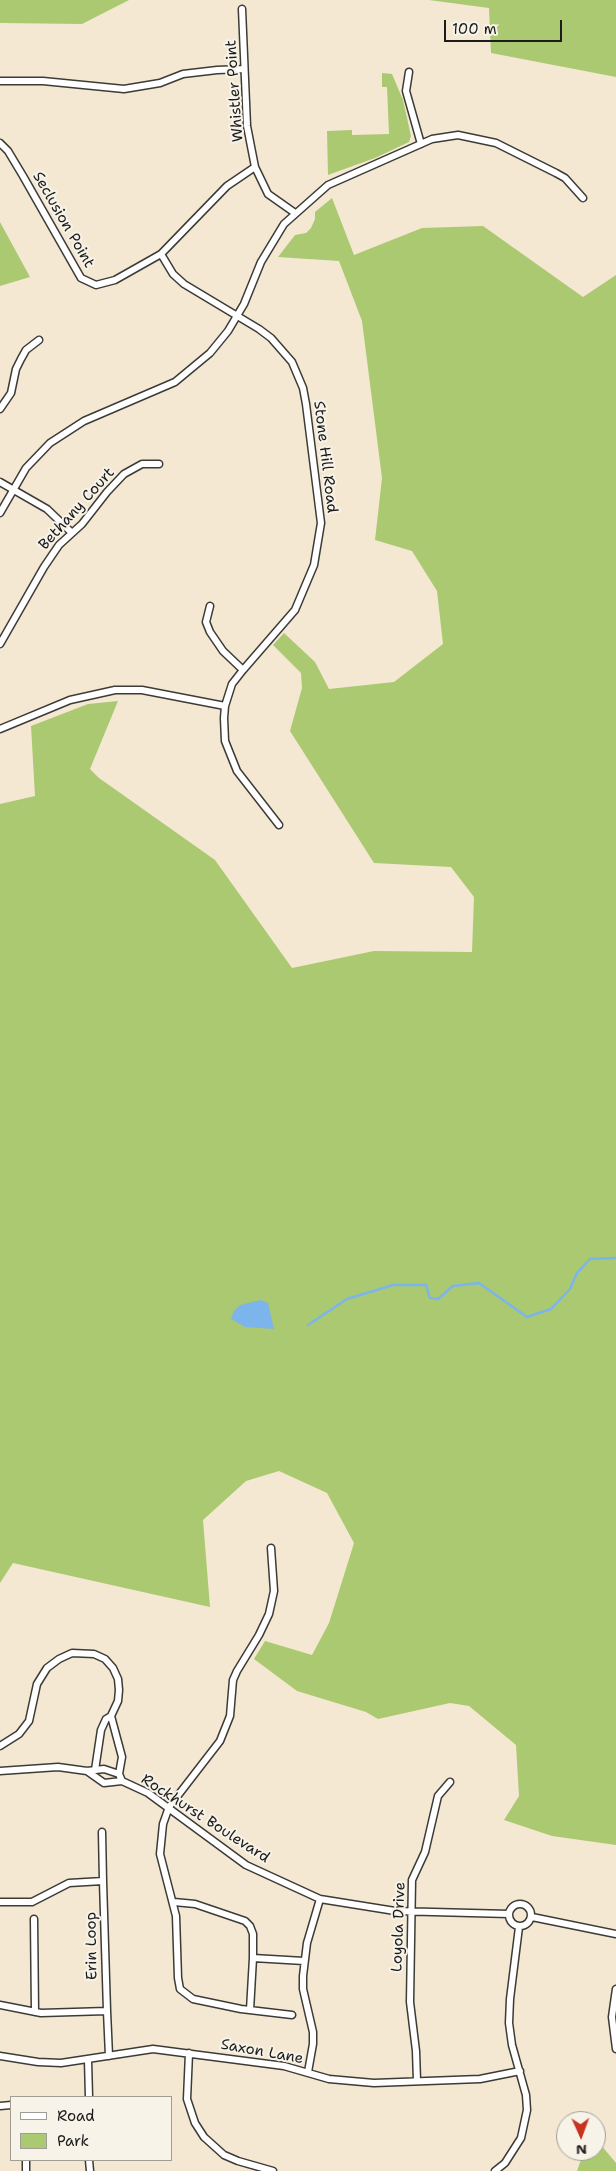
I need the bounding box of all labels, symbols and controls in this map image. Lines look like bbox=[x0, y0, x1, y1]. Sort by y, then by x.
scale bar bbox=[446, 10, 564, 42]
text: 100 m bbox=[452, 19, 497, 39]
street label: Whistler Point bbox=[222, 39, 248, 143]
street label: Seclusion Point bbox=[28, 169, 98, 271]
street label: Stone Hill Road bbox=[309, 400, 341, 514]
street label: Bethany Court bbox=[35, 464, 119, 554]
street label: Rockhurst Boulevard bbox=[137, 1771, 273, 1867]
street label: Loyola Drive bbox=[388, 1882, 410, 1972]
street label: Erin Loop bbox=[82, 1912, 102, 1980]
street label: Saxon Lane bbox=[219, 2036, 305, 2068]
legend bbox=[10, 2096, 172, 2161]
text: Road bbox=[57, 2106, 95, 2126]
north arrow bbox=[556, 2111, 606, 2161]
text: Park bbox=[57, 2131, 89, 2151]
text: N bbox=[576, 2141, 587, 2159]

